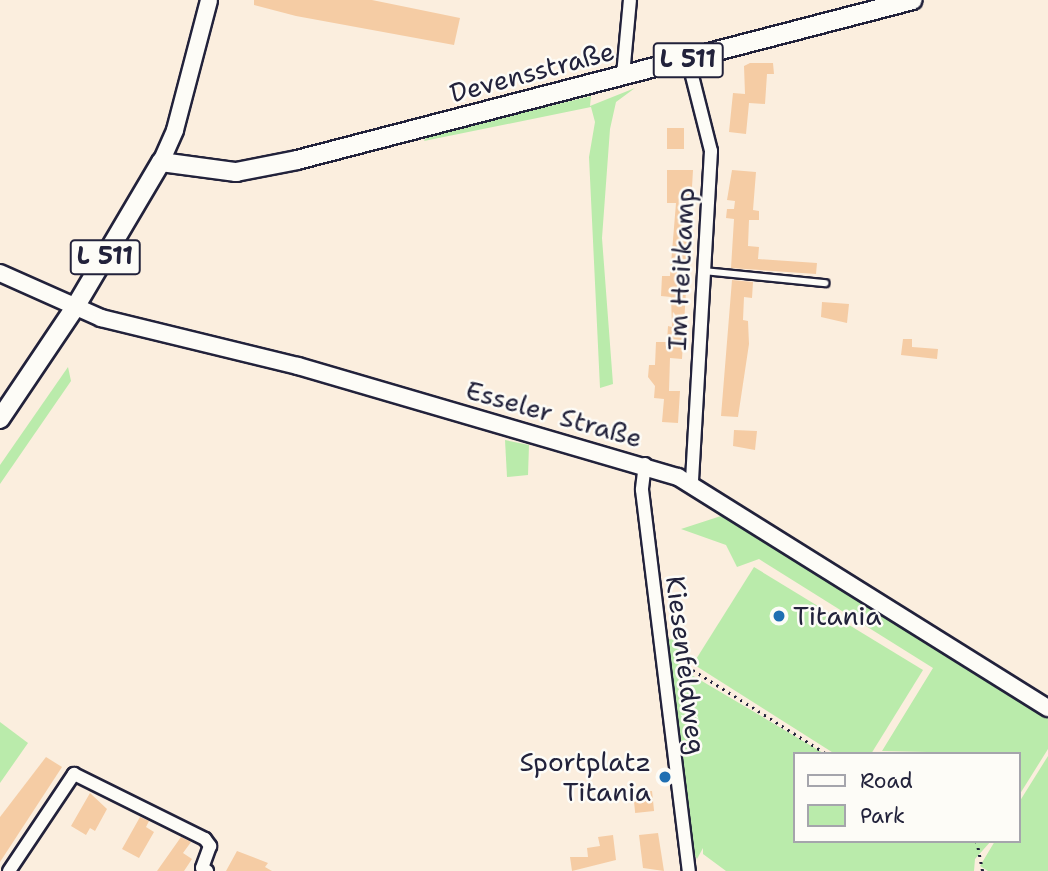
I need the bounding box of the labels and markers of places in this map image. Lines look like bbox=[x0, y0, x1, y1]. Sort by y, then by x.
place label: Titania bbox=[793, 600, 881, 632]
marker: Titania bbox=[771, 608, 787, 624]
place label: Sportplatz Titania bbox=[519, 746, 651, 808]
marker: Sportplatz Titania bbox=[657, 769, 673, 785]

